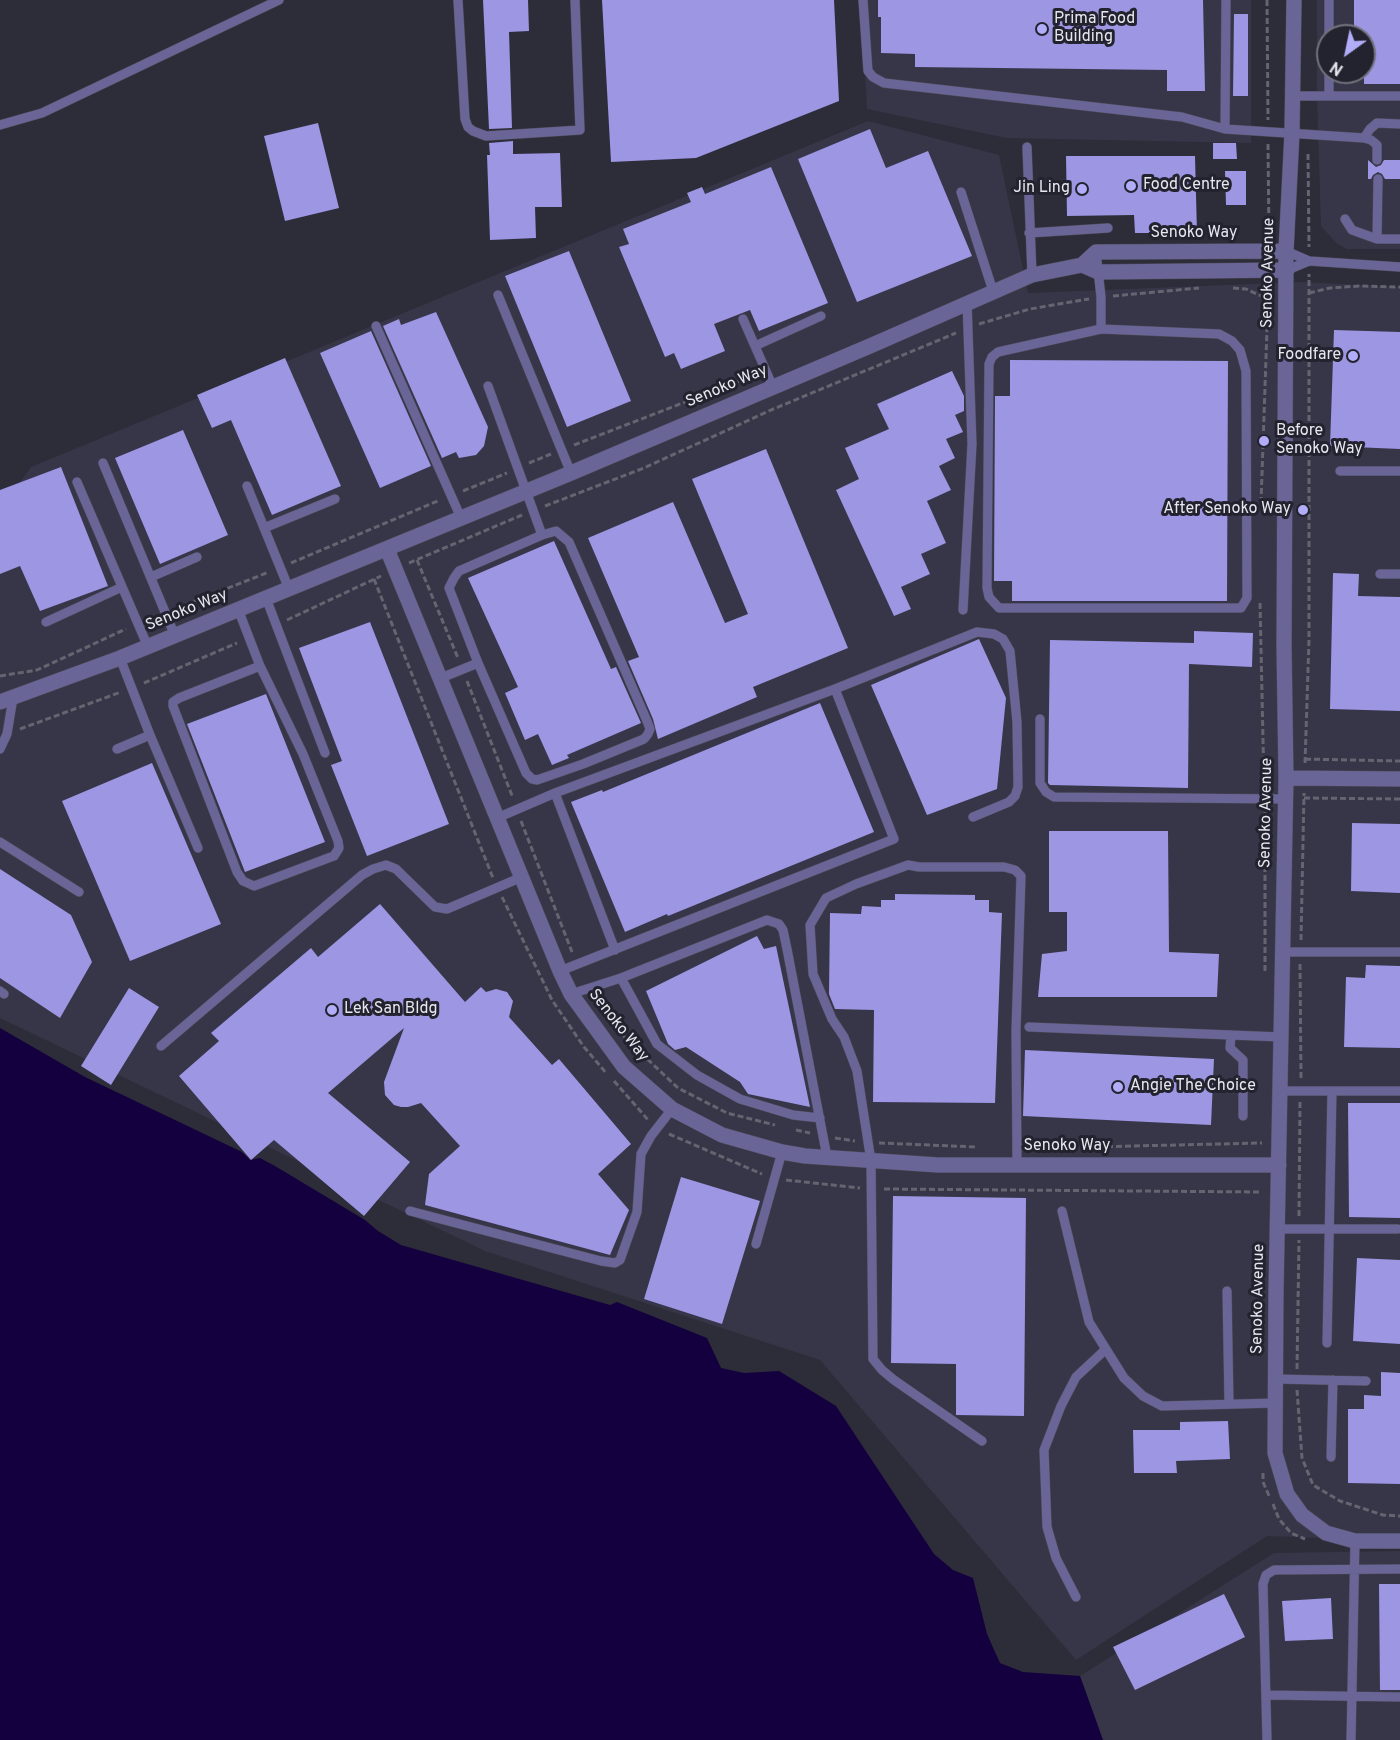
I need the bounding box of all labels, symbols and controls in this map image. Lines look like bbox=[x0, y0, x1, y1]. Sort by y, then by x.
place label: Prima Food Building bbox=[1054, 10, 1135, 48]
marker: Prima Food Building bbox=[1035, 22, 1049, 36]
north arrow bbox=[1316, 24, 1376, 84]
text: N bbox=[1327, 56, 1348, 79]
place label: Food Centre bbox=[1143, 176, 1230, 196]
place label: Jin Ling bbox=[1013, 179, 1070, 199]
marker: Food Centre bbox=[1124, 179, 1138, 193]
marker: Jin Ling bbox=[1075, 182, 1089, 196]
street label: Senoko Avenue bbox=[1258, 218, 1280, 328]
street label: Senoko Way bbox=[1151, 224, 1237, 244]
place label: Foodfare bbox=[1278, 346, 1341, 366]
marker: Foodfare bbox=[1346, 349, 1360, 363]
street label: Senoko Way bbox=[683, 361, 771, 413]
place label: Before Senoko Way bbox=[1276, 422, 1363, 460]
marker: Before Senoko Way bbox=[1257, 434, 1271, 448]
place label: After Senoko Way bbox=[1163, 500, 1291, 520]
marker: After Senoko Way bbox=[1296, 503, 1310, 517]
street label: Senoko Way bbox=[143, 586, 231, 636]
street label: Senoko Avenue bbox=[1256, 758, 1278, 868]
street label: Senoko Way bbox=[584, 986, 652, 1066]
place label: Lek San Bldg bbox=[344, 1000, 437, 1020]
marker: Lek San Bldg bbox=[325, 1003, 339, 1017]
place label: Angie The Choice bbox=[1130, 1077, 1256, 1097]
marker: Angie The Choice bbox=[1111, 1080, 1125, 1094]
street label: Senoko Way bbox=[1024, 1137, 1110, 1157]
street label: Senoko Avenue bbox=[1248, 1244, 1270, 1354]

